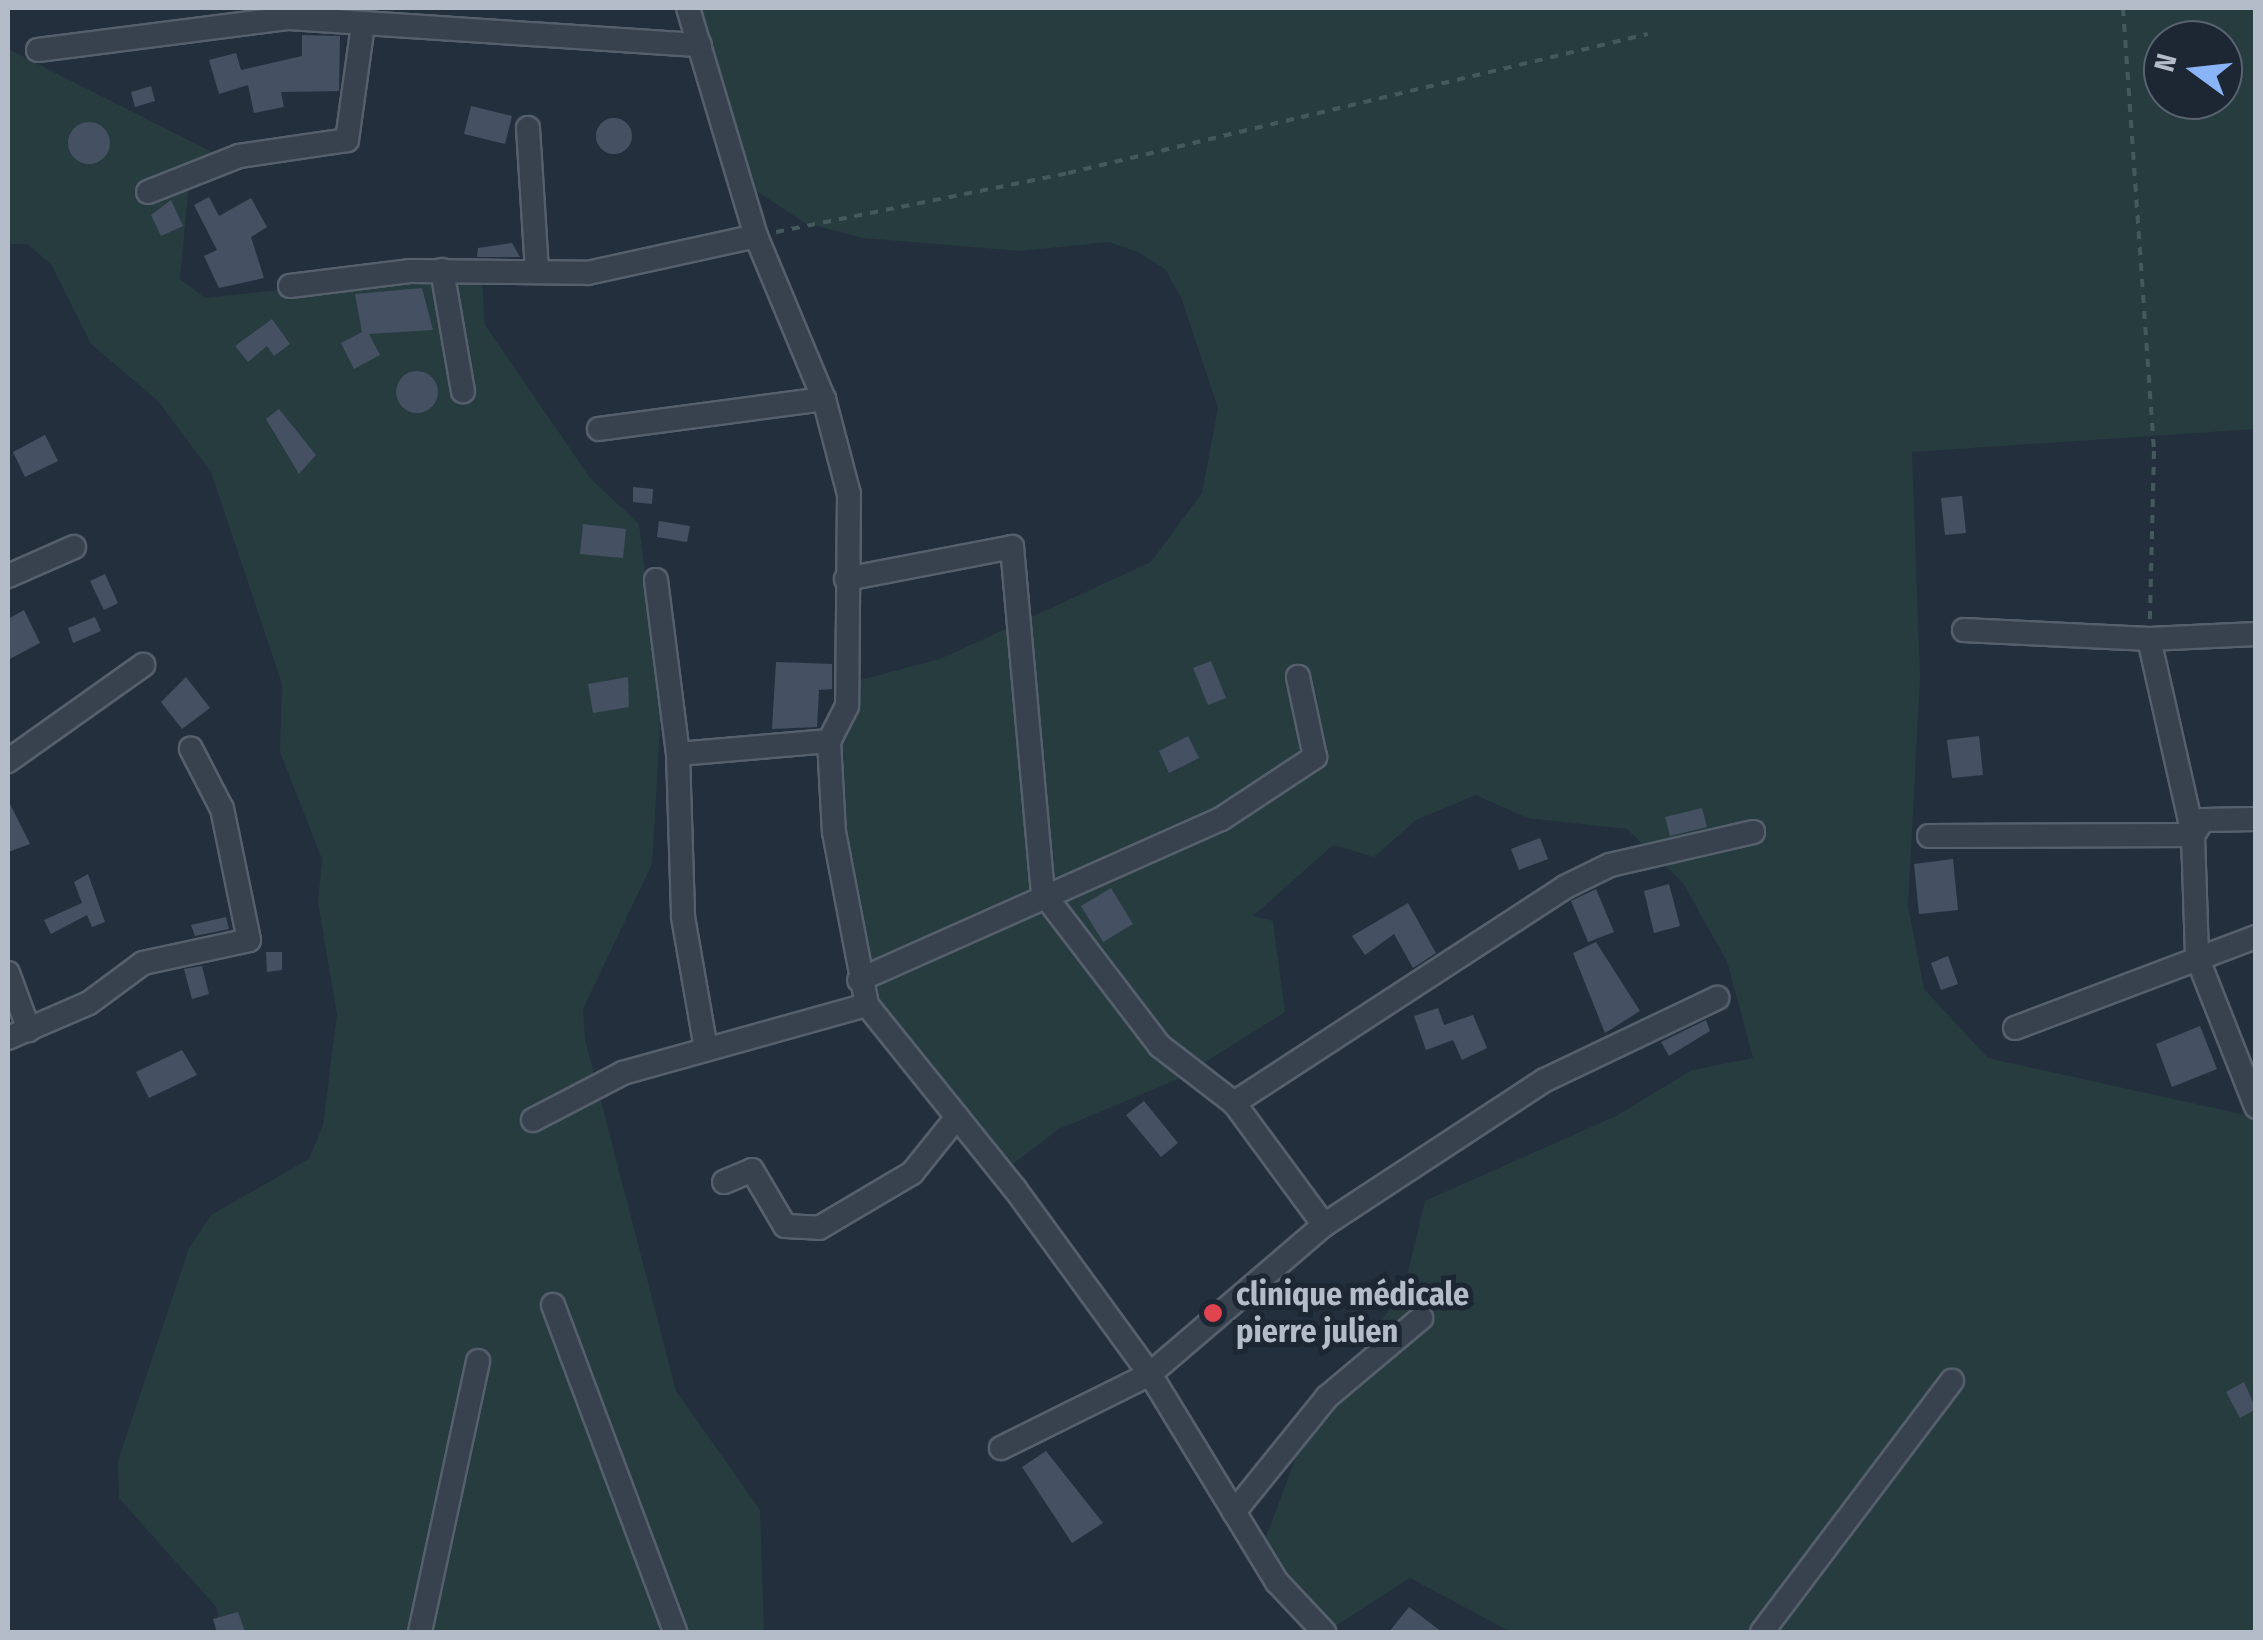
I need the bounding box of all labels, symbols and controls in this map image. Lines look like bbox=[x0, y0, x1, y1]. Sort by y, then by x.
north arrow bbox=[2143, 20, 2243, 120]
text: N bbox=[2147, 50, 2184, 75]
place label: clinique médicale pierre julien bbox=[1236, 1276, 1469, 1351]
marker: clinique médicale pierre julien bbox=[1200, 1300, 1226, 1326]

